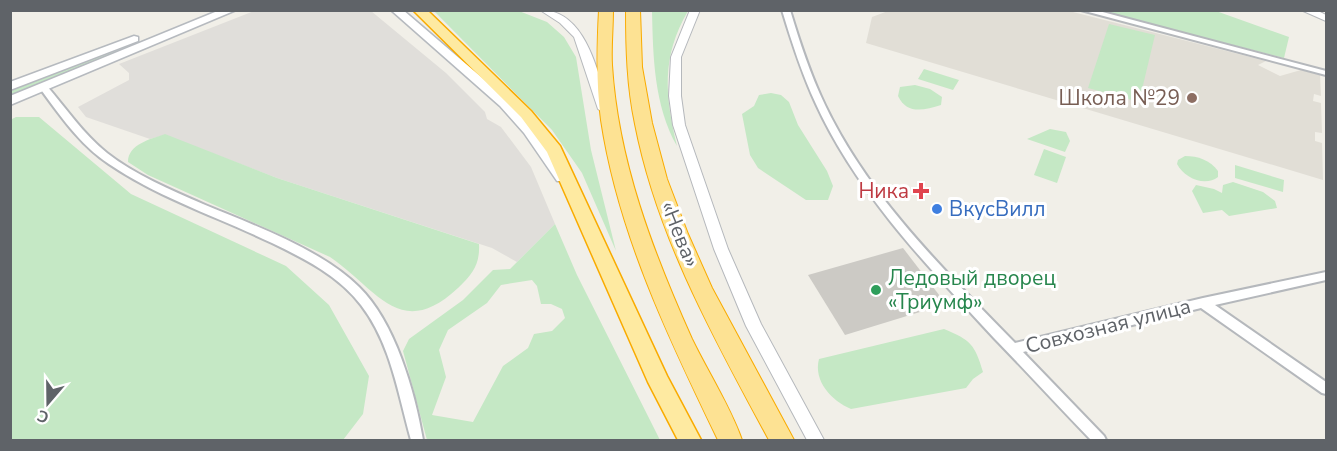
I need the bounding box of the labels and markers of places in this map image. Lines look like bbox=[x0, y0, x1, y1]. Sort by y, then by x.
place label: Школа №29 bbox=[1059, 84, 1180, 112]
marker: Школа №29 bbox=[1185, 91, 1199, 105]
place label: Ника bbox=[858, 177, 909, 205]
marker: Ника bbox=[914, 184, 928, 198]
place label: ВкусВилл bbox=[949, 195, 1046, 223]
marker: ВкусВилл bbox=[930, 202, 944, 216]
place label: Ледовый дворец «Триумф» bbox=[888, 264, 1056, 316]
marker: Ледовый дворец «Триумф» bbox=[869, 283, 883, 297]

